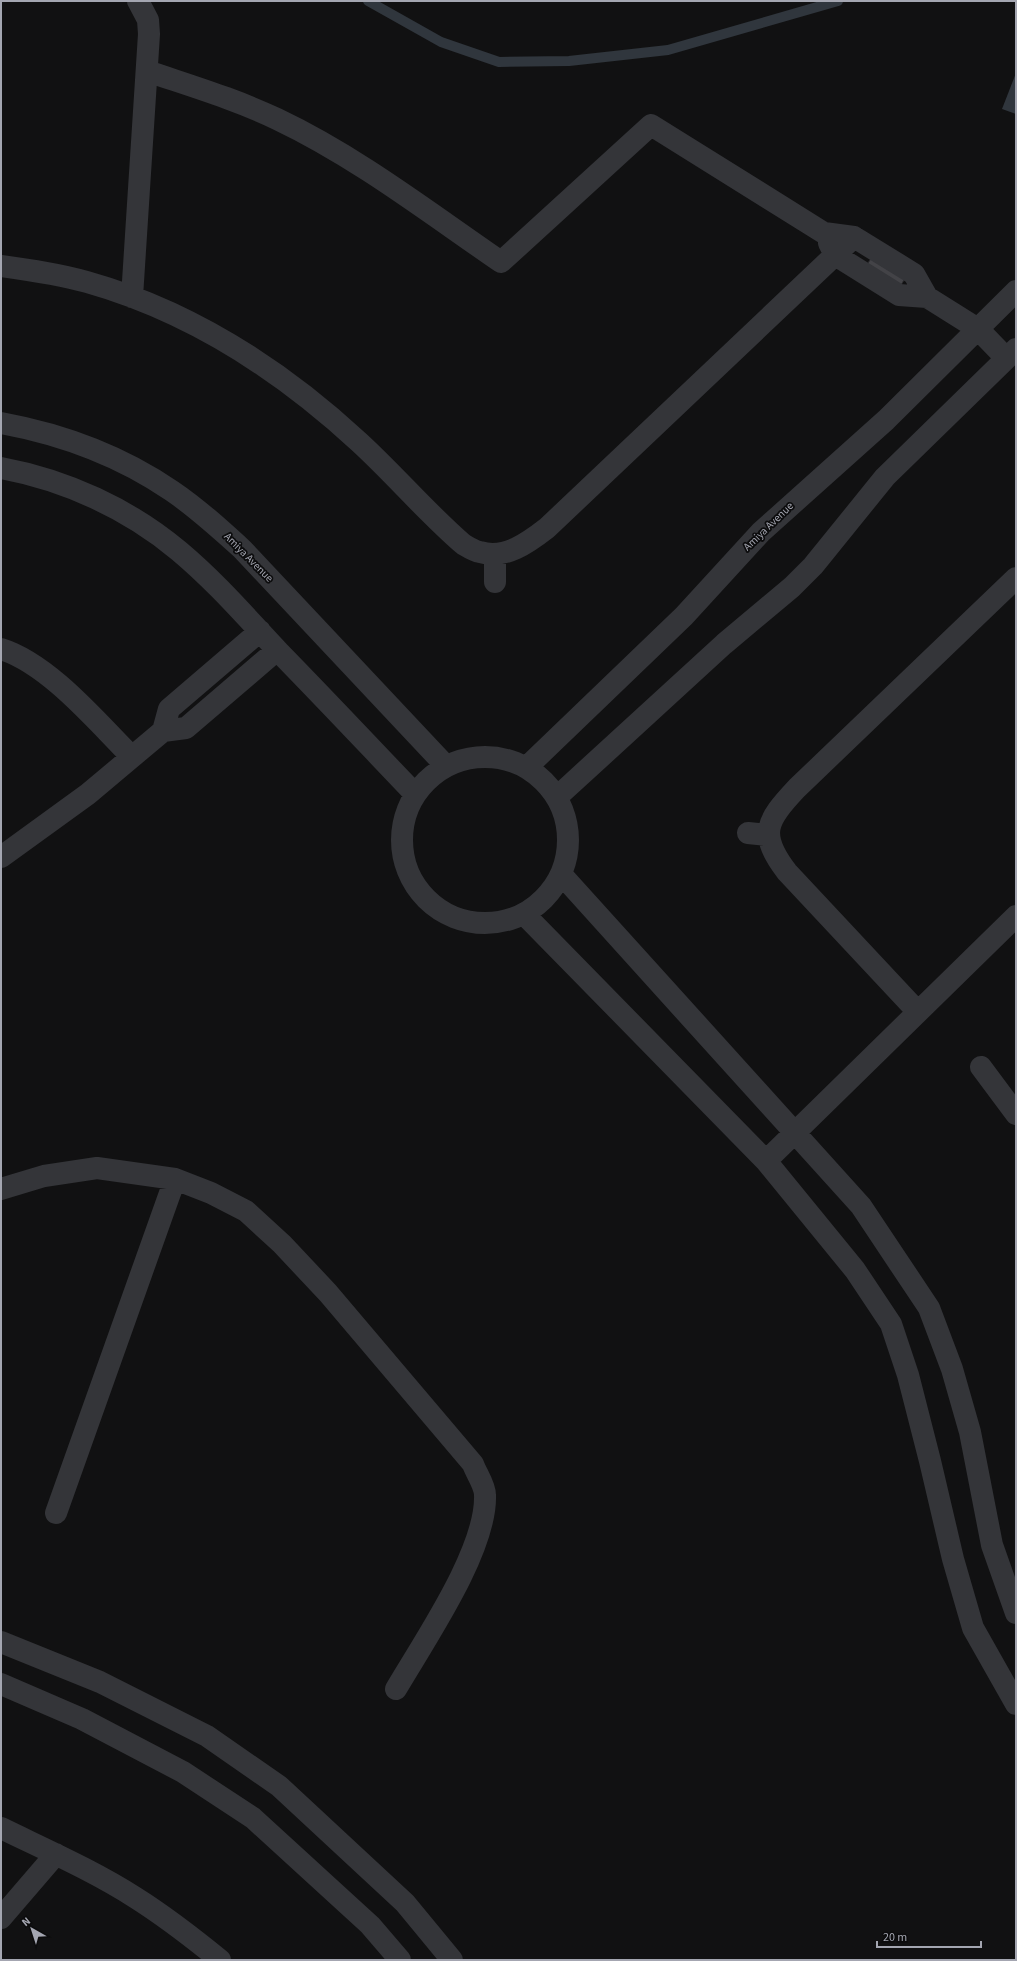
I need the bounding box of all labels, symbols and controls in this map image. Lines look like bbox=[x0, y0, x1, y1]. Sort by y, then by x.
street label: Amiya Avenue bbox=[740, 498, 797, 554]
street label: Amiya Avenue bbox=[221, 529, 277, 586]
north arrow bbox=[12, 1909, 52, 1949]
text: N bbox=[18, 1913, 34, 1930]
scale bar bbox=[877, 1923, 981, 1949]
text: 20 m bbox=[883, 1929, 907, 1946]

